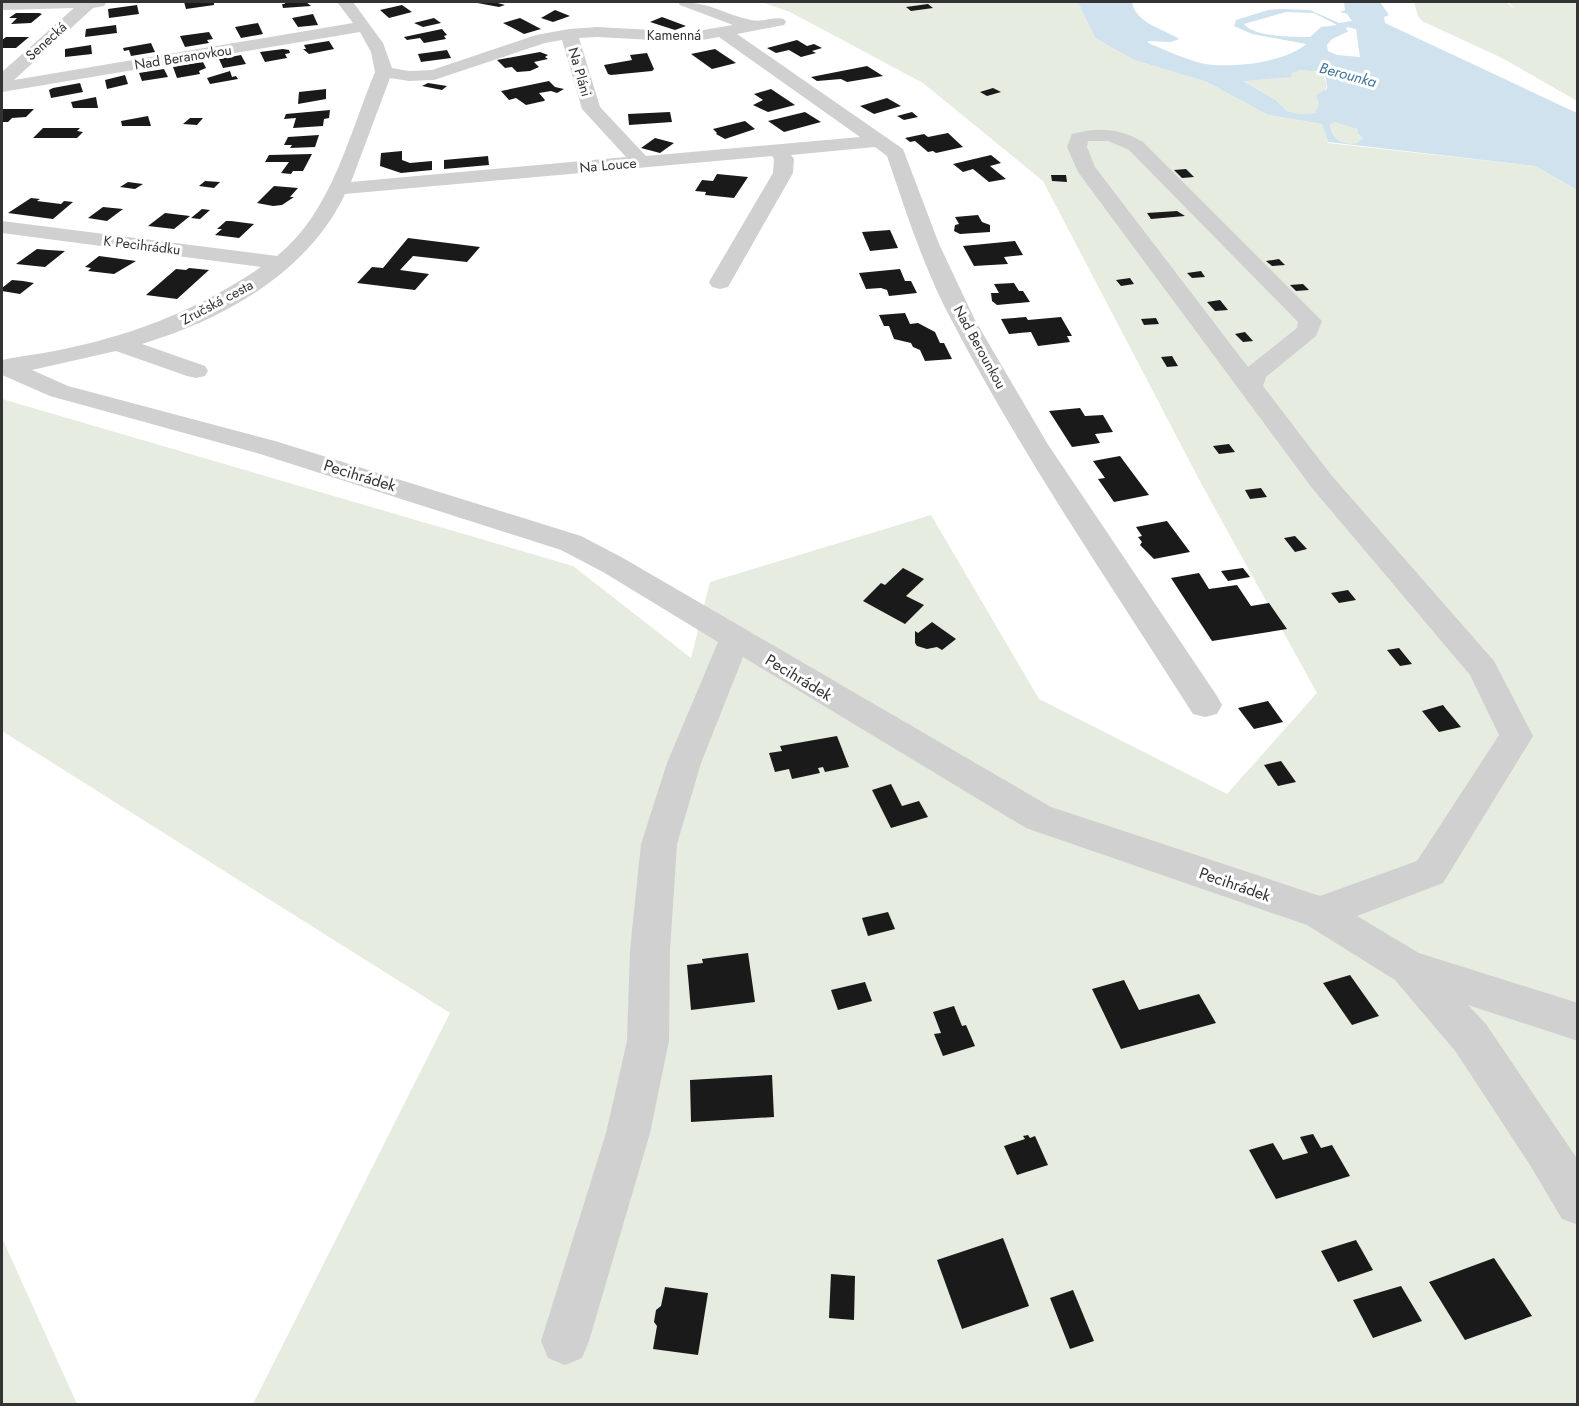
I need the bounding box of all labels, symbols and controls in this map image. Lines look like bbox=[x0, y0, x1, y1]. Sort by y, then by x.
street label: Senecká bbox=[21, 17, 71, 65]
street label: Kamenná bbox=[647, 25, 701, 45]
street label: Nad Beranovkou bbox=[133, 39, 233, 75]
street label: Na Pláni bbox=[563, 45, 597, 99]
water label: Berounka bbox=[1317, 57, 1380, 93]
street label: Na Louce bbox=[579, 153, 637, 177]
street label: K Pecihrádku bbox=[102, 230, 182, 260]
street label: Zručská cesta bbox=[177, 275, 257, 329]
street label: Nad Berounkou bbox=[949, 302, 1011, 392]
street label: Pecihrádek bbox=[321, 454, 400, 498]
street label: Pecihrádek bbox=[761, 648, 837, 707]
street label: Pecihrádek bbox=[1196, 861, 1275, 908]

